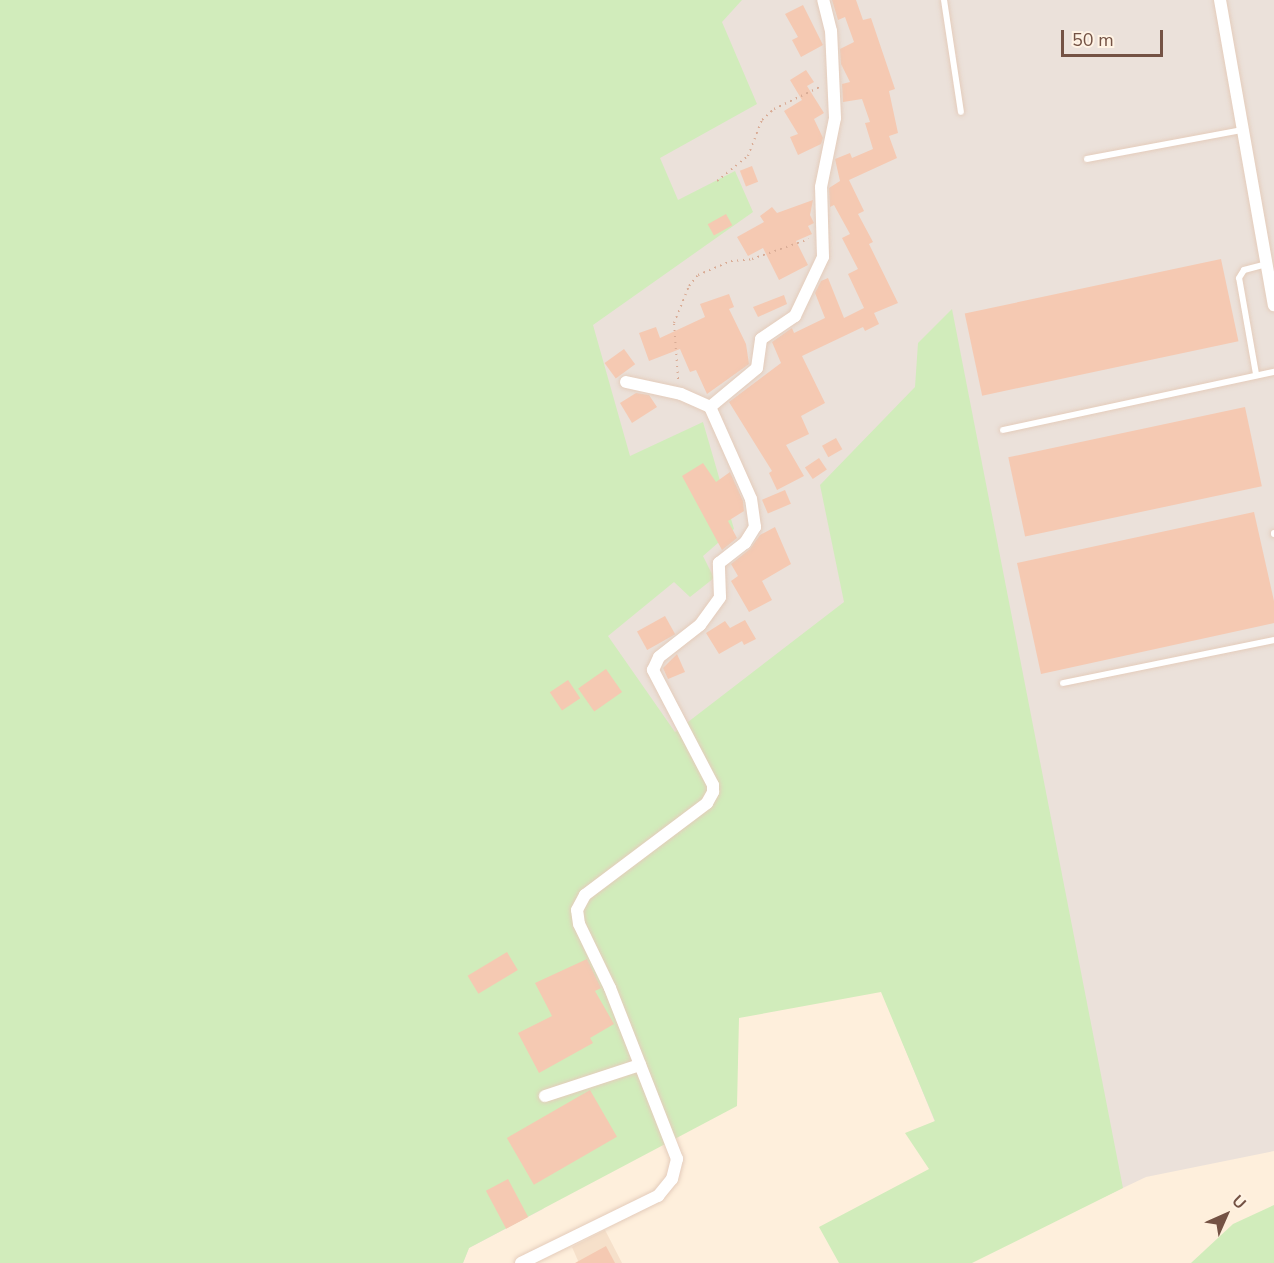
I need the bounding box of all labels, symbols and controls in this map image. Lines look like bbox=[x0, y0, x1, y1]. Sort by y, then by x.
scale bar bbox=[1064, 18, 1166, 56]
text: 50 m bbox=[1072, 28, 1114, 52]
north arrow bbox=[1196, 1185, 1256, 1245]
text: U bbox=[1227, 1190, 1251, 1214]

